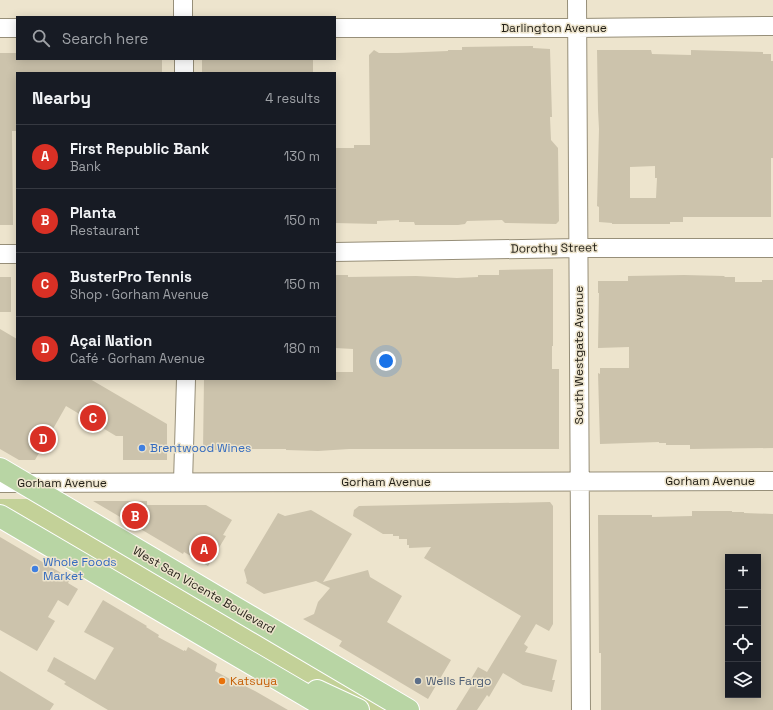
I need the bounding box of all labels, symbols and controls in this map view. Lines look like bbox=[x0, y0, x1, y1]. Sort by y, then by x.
search box bbox=[16, 16, 336, 60]
street label: Darlington Avenue bbox=[501, 20, 607, 36]
icon: search bbox=[30, 27, 52, 49]
text: Search here bbox=[62, 29, 148, 48]
text: Nearby bbox=[32, 87, 91, 109]
text: 4 results bbox=[265, 90, 320, 107]
text: First Republic Bank bbox=[70, 139, 210, 158]
text: A bbox=[41, 148, 49, 165]
text: 130 m bbox=[284, 148, 320, 165]
text: Bank bbox=[70, 158, 101, 175]
text: Planta bbox=[70, 203, 116, 222]
text: B bbox=[41, 212, 49, 229]
text: 150 m bbox=[284, 212, 320, 229]
text: Restaurant bbox=[70, 222, 140, 239]
street label: Dorothy Street bbox=[510, 239, 598, 257]
text: BusterPro Tennis bbox=[70, 267, 192, 286]
text: C bbox=[41, 276, 49, 293]
text: 150 m bbox=[284, 276, 320, 293]
text: Shop · Gorham Avenue bbox=[70, 286, 209, 303]
street label: South Westgate Avenue bbox=[571, 286, 587, 424]
text: Açai Nation bbox=[70, 331, 152, 350]
text: D bbox=[41, 340, 49, 357]
text: 180 m bbox=[284, 340, 320, 357]
text: Café · Gorham Avenue bbox=[70, 350, 205, 367]
your location bbox=[376, 351, 396, 371]
pin: C bbox=[80, 403, 106, 433]
pin: D bbox=[30, 424, 56, 454]
place label: Brentwood Wines bbox=[150, 440, 251, 456]
marker: Brentwood Wines bbox=[137, 443, 147, 453]
street label: Gorham Avenue bbox=[665, 473, 755, 489]
street label: Gorham Avenue bbox=[341, 474, 431, 490]
street label: Gorham Avenue bbox=[17, 475, 107, 491]
pin: B bbox=[122, 501, 148, 531]
pin: A bbox=[191, 534, 217, 564]
street label: West San Vicente Boulevard bbox=[130, 543, 278, 637]
place label: Whole Foods Market bbox=[43, 554, 117, 584]
map controls bbox=[725, 554, 761, 698]
button: + bbox=[725, 554, 761, 590]
marker: Whole Foods Market bbox=[30, 564, 40, 574]
button: − bbox=[725, 590, 761, 626]
button: locate bbox=[725, 626, 761, 662]
button: layers bbox=[725, 662, 761, 698]
place label: Katsuya bbox=[230, 673, 277, 689]
place label: Wells Fargo bbox=[426, 673, 491, 689]
marker: Katsuya bbox=[217, 676, 227, 686]
marker: Wells Fargo bbox=[413, 676, 423, 686]

